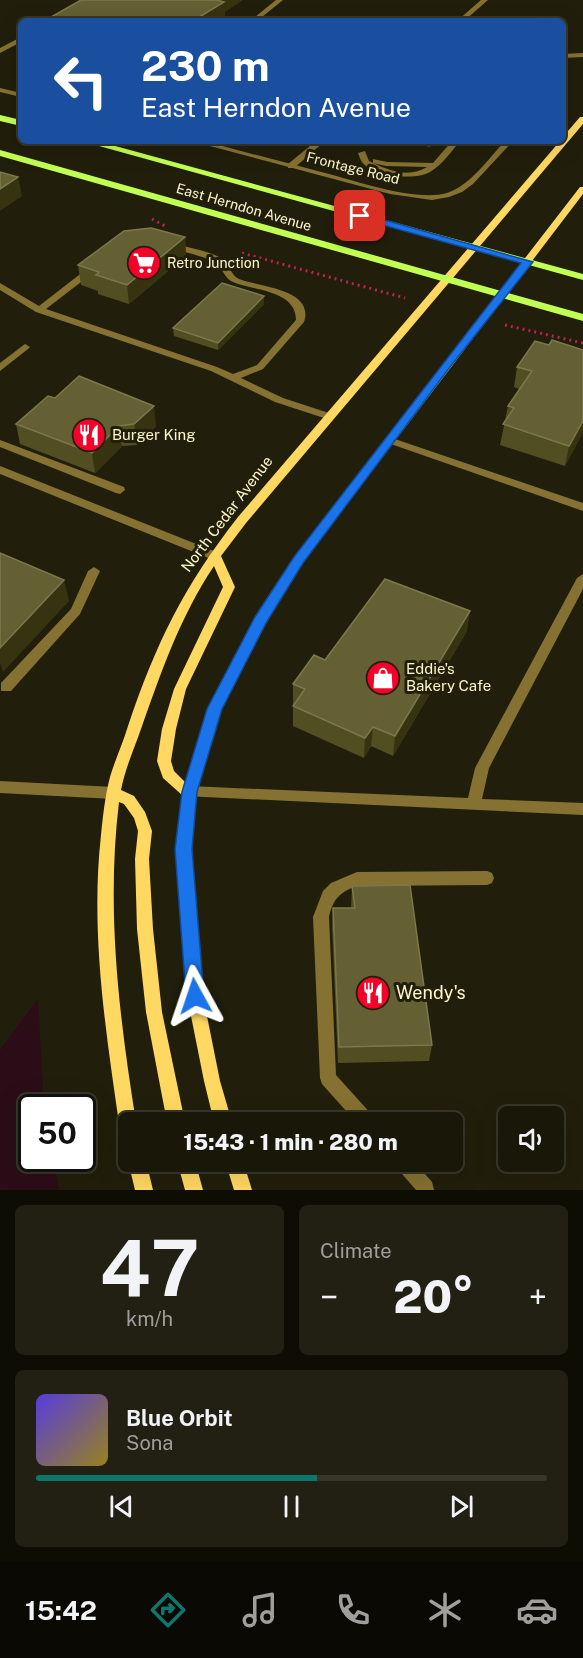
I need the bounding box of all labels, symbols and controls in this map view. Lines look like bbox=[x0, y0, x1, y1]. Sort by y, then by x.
text: 230 m bbox=[141, 41, 270, 90]
icon: left bbox=[42, 42, 120, 120]
text: East Herndon Avenue bbox=[141, 91, 411, 123]
street label: Frontage Road bbox=[305, 149, 401, 187]
street label: East Herndon Avenue bbox=[175, 180, 314, 234]
pin bbox=[334, 190, 385, 241]
icon: arrive bbox=[343, 199, 376, 232]
supermarket icon: Retro Junction bbox=[126, 245, 162, 281]
place label: Retro Junction bbox=[167, 255, 260, 271]
restaurant icon: Burger King bbox=[71, 417, 107, 453]
place label: Burger King bbox=[112, 426, 196, 443]
street label: North Cedar Avenue bbox=[178, 452, 276, 575]
shop icon: Eddie's Bakery Cafe bbox=[365, 660, 401, 696]
place label: Eddie's Bakery Cafe bbox=[406, 660, 491, 694]
position arrow bbox=[163, 964, 227, 1028]
restaurant icon: Wendy's bbox=[355, 975, 391, 1011]
place label: Wendy's bbox=[396, 982, 466, 1003]
speed limit sign: 50 bbox=[18, 1094, 96, 1172]
map controls bbox=[498, 1106, 564, 1172]
button: sound bbox=[498, 1106, 564, 1172]
text: 15:43 · 1 min · 280 m bbox=[183, 1129, 398, 1155]
text: 47 bbox=[100, 1222, 200, 1314]
text: Climate bbox=[320, 1239, 392, 1263]
text: 20° bbox=[393, 1270, 474, 1323]
text: − bbox=[320, 1278, 338, 1316]
text: + bbox=[529, 1278, 547, 1316]
text: km/h bbox=[126, 1307, 173, 1331]
text: Blue Orbit bbox=[126, 1405, 233, 1431]
text: Sona bbox=[126, 1431, 173, 1455]
icon: previous bbox=[105, 1490, 138, 1523]
icon: pause bbox=[275, 1490, 308, 1523]
icon: next bbox=[445, 1490, 478, 1523]
icon: directions bbox=[147, 1589, 189, 1631]
icon: music bbox=[239, 1589, 281, 1631]
icon: phone bbox=[332, 1589, 374, 1631]
icon: climate bbox=[424, 1589, 466, 1631]
icon: car bbox=[516, 1589, 558, 1631]
text: 15:42 bbox=[25, 1594, 97, 1626]

